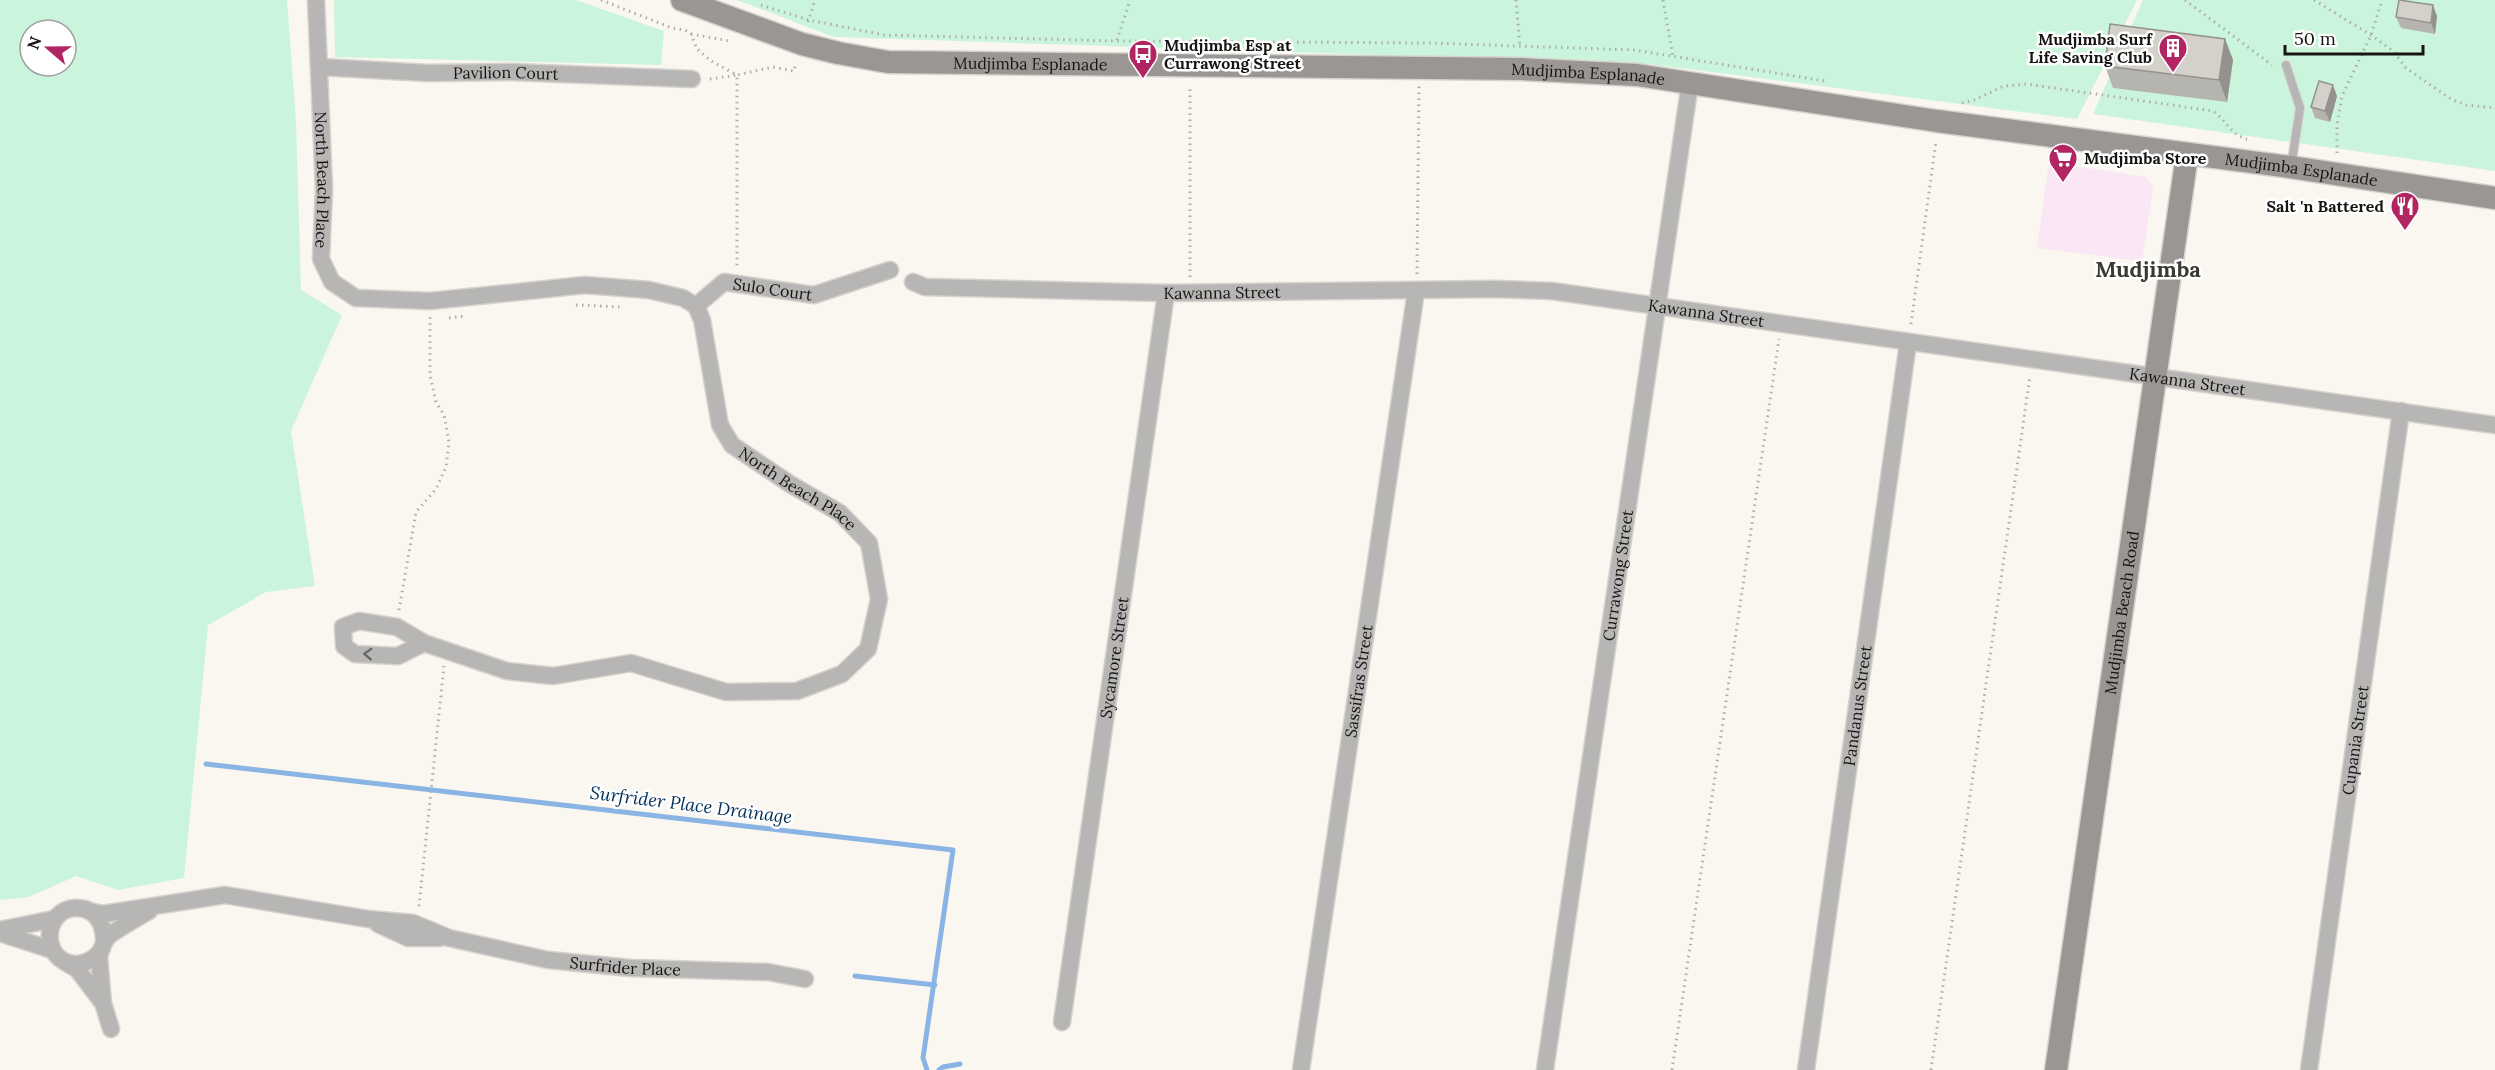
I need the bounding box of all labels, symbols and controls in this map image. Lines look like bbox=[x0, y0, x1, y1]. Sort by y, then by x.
north arrow bbox=[18, 18, 78, 78]
scale bar bbox=[2285, 18, 2423, 56]
text: 50 m bbox=[2294, 27, 2336, 50]
place label: Mudjimba Surf Life Saving Club bbox=[2028, 29, 2153, 67]
building icon: Mudjimba Surf Life Saving Club bbox=[2157, 32, 2189, 74]
text: N bbox=[22, 34, 45, 52]
place label: Mudjimba Esp at Currawong Street bbox=[1164, 35, 1301, 73]
bus stop icon: Mudjimba Esp at Currawong Street bbox=[1127, 38, 1159, 80]
street label: Mudjimba Esplanade bbox=[953, 53, 1108, 74]
street label: Mudjimba Esplanade bbox=[1511, 59, 1667, 89]
street label: Pavilion Court bbox=[453, 62, 560, 84]
street label: North Beach Place bbox=[311, 111, 334, 249]
supermarket icon: Mudjimba Store bbox=[2047, 142, 2079, 184]
place label: Mudjimba Store bbox=[2084, 148, 2207, 168]
street label: Mudjimba Esplanade bbox=[2224, 149, 2380, 190]
restaurant icon: Salt 'n Battered bbox=[2389, 190, 2421, 232]
place label: Salt 'n Battered bbox=[2266, 196, 2384, 216]
district label: Mudjimba bbox=[2095, 255, 2201, 283]
street label: Sulo Court bbox=[732, 273, 814, 305]
street label: Kawanna Street bbox=[1163, 282, 1281, 303]
street label: Kawanna Street bbox=[1647, 295, 1767, 331]
street label: Kawanna Street bbox=[2128, 363, 2248, 400]
street label: North Beach Place bbox=[735, 443, 861, 534]
street label: Currawong Street bbox=[1598, 507, 1637, 642]
street label: Mudjimba Beach Road bbox=[2100, 529, 2143, 696]
street label: Sycamore Street bbox=[1095, 595, 1133, 720]
street label: Sassifras Street bbox=[1340, 622, 1377, 739]
street label: Pandanus Street bbox=[1839, 643, 1876, 767]
one-way arrow bbox=[364, 648, 373, 661]
street label: Cupania Street bbox=[2337, 683, 2373, 796]
water label: Surfrider Place Drainage bbox=[589, 781, 794, 828]
street label: Surfrider Place bbox=[569, 952, 681, 979]

